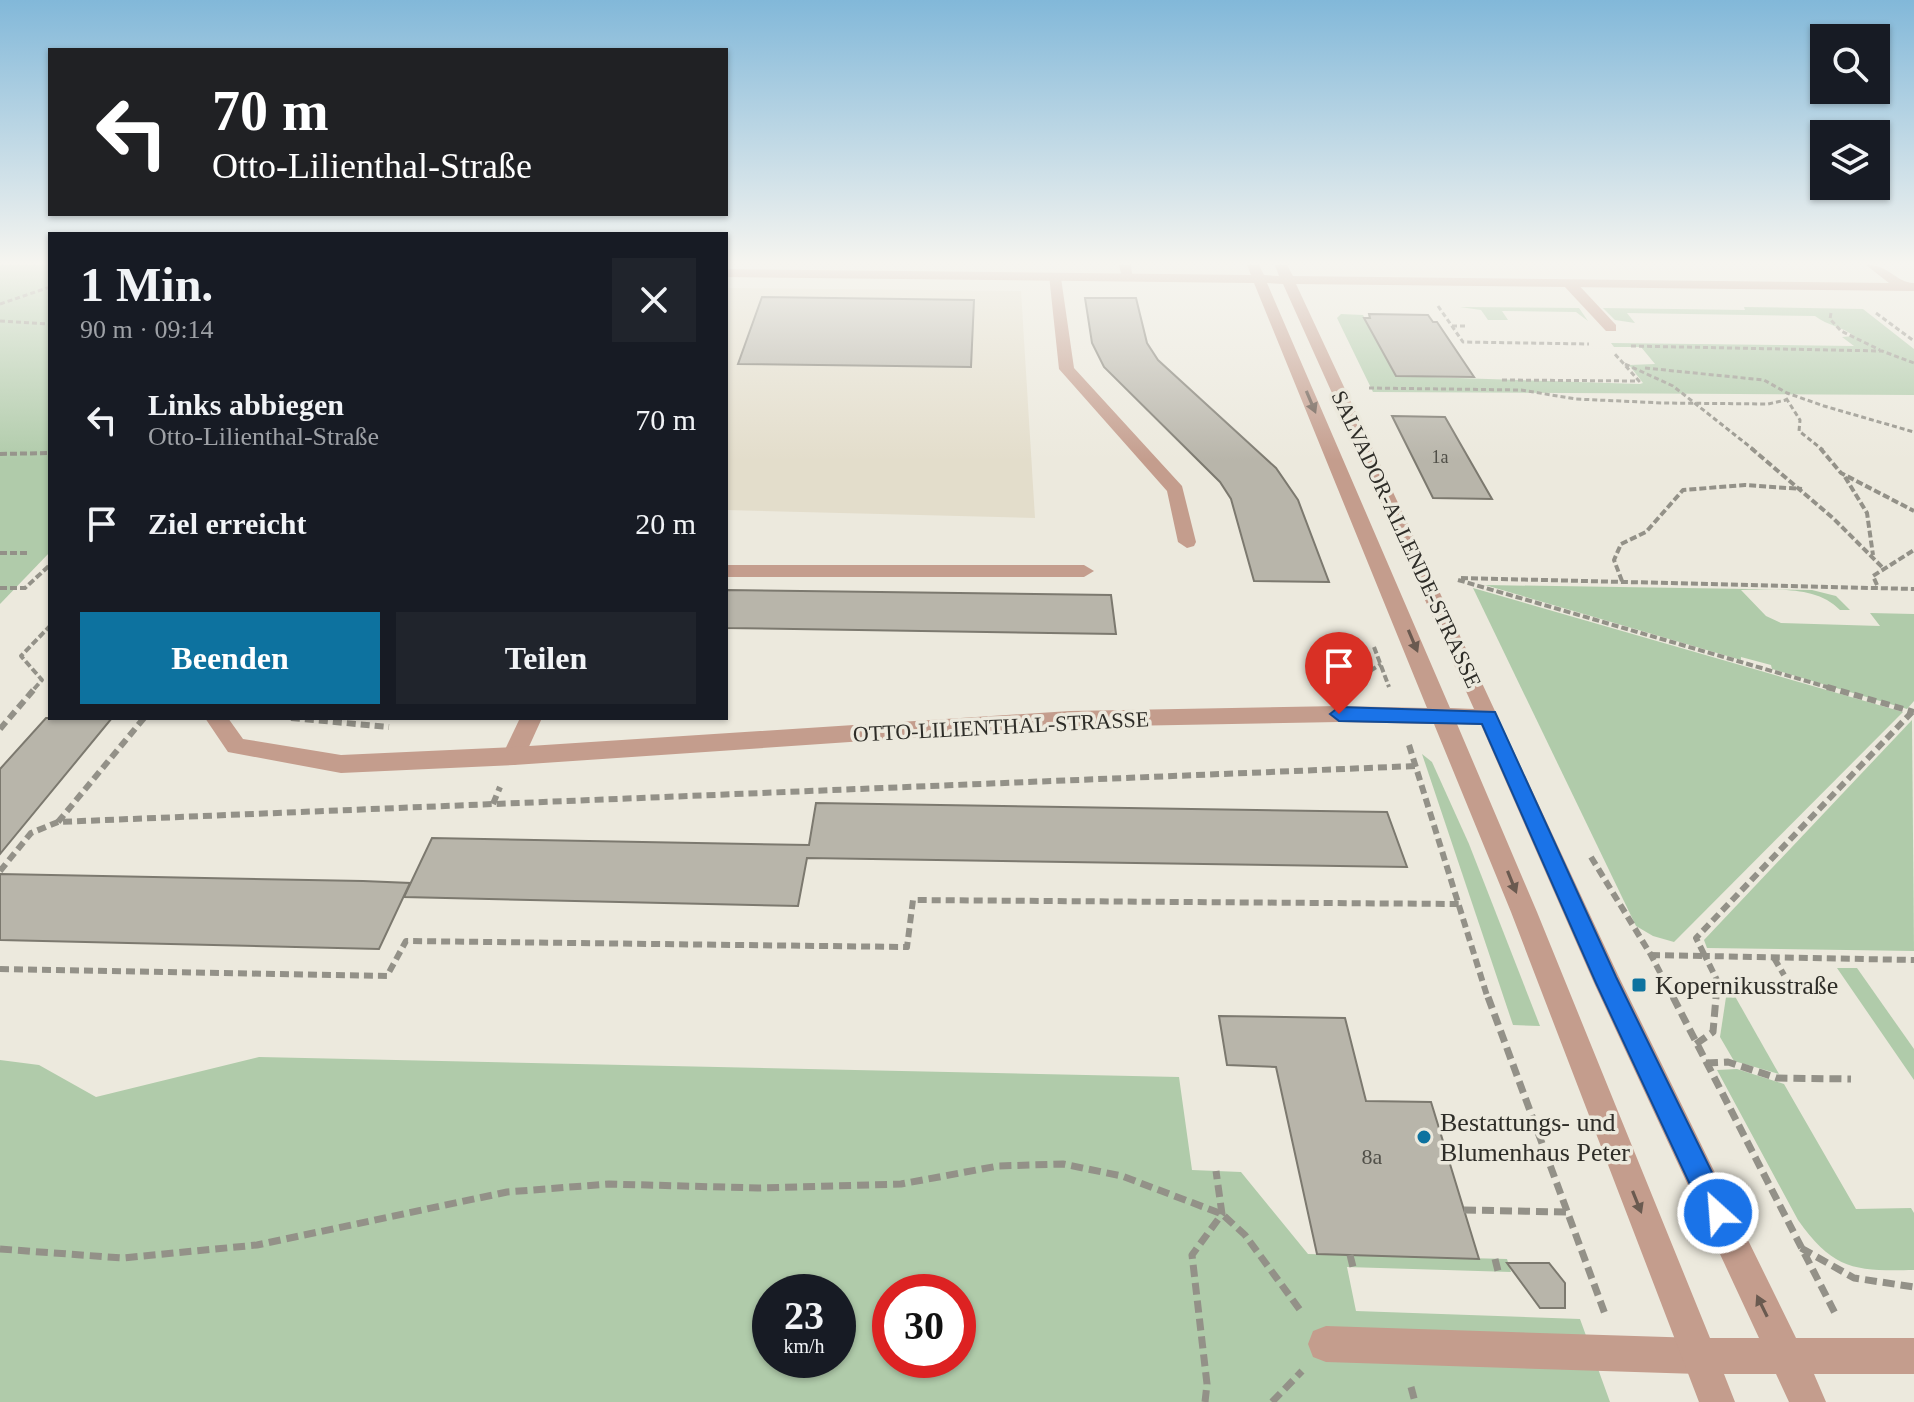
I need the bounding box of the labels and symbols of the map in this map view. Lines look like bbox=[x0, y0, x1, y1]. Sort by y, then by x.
street label: SALVADOR-ALLENDE-STRASSE bbox=[1327, 387, 1487, 692]
one-way arrow bbox=[1305, 390, 1318, 414]
house number: 1a bbox=[1432, 447, 1449, 467]
one-way arrow bbox=[1407, 629, 1420, 653]
pin bbox=[1305, 632, 1373, 714]
street label: OTTO-LILIENTHAL-STRASSE bbox=[852, 706, 1150, 747]
one-way arrow bbox=[1506, 870, 1519, 894]
place label: Kopernikusstraße bbox=[1655, 971, 1838, 1000]
marker: Kopernikusstraße bbox=[1630, 976, 1648, 994]
place label: Bestattungs- und Blumenhaus Peter bbox=[1440, 1108, 1630, 1167]
marker: Bestattungs- und Blumenhaus Peter bbox=[1415, 1128, 1433, 1146]
house number: 8a bbox=[1362, 1144, 1383, 1169]
position arrow bbox=[1676, 1171, 1760, 1255]
one-way arrow bbox=[1631, 1190, 1644, 1214]
speed limit sign: 30 bbox=[872, 1274, 976, 1378]
one-way arrow bbox=[1755, 1295, 1769, 1318]

